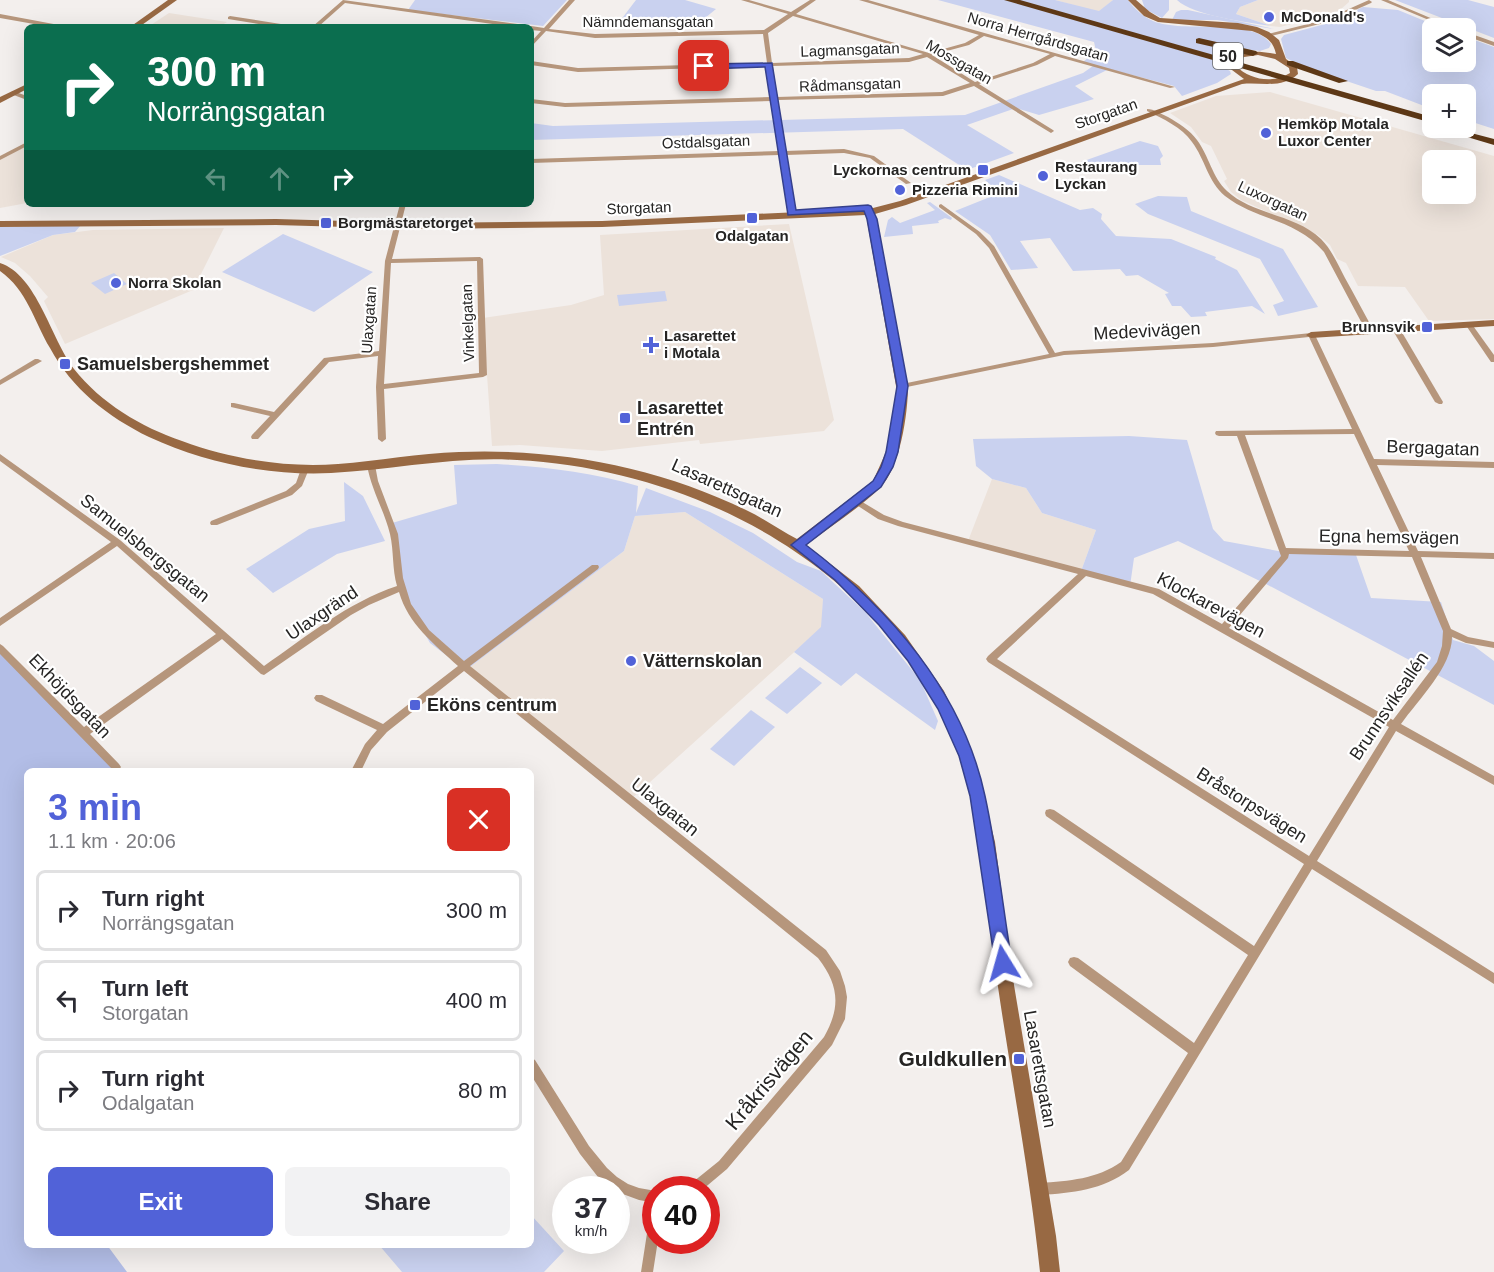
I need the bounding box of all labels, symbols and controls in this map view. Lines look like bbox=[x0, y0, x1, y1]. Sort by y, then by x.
street label: Norra Herrgårdsgatan bbox=[966, 8, 1111, 65]
place label: McDonald's bbox=[1281, 8, 1365, 25]
marker: McDonald's bbox=[1262, 10, 1276, 24]
street label: Nämndemansgatan bbox=[583, 13, 713, 30]
map controls bbox=[1422, 18, 1476, 204]
button: layers bbox=[1422, 18, 1476, 72]
street label: Mossgatan bbox=[923, 36, 995, 87]
street label: Lagmansgatan bbox=[800, 39, 900, 60]
pin bbox=[678, 40, 729, 91]
road number: 50 bbox=[1213, 43, 1243, 69]
icon: right bbox=[48, 48, 126, 126]
text: 300 m bbox=[147, 48, 266, 95]
icon: arrive bbox=[687, 49, 720, 82]
street label: Rådmansgatan bbox=[799, 74, 901, 95]
button: + bbox=[1422, 84, 1476, 138]
street label: Storgatan bbox=[1072, 95, 1139, 132]
text: Norrängsgatan bbox=[147, 97, 326, 127]
place label: Hemköp Motala Luxor Center bbox=[1278, 115, 1390, 149]
marker: Hemköp Motala Luxor Center bbox=[1259, 126, 1273, 140]
street label: Ostdalsgatan bbox=[662, 131, 750, 152]
button: − bbox=[1422, 150, 1476, 204]
place label: Restaurang Lyckan bbox=[1055, 158, 1138, 192]
place label: Lyckornas centrum bbox=[833, 161, 971, 178]
icon: left bbox=[200, 162, 233, 195]
icon: ahead bbox=[263, 162, 296, 195]
icon: right bbox=[326, 162, 359, 195]
marker: Lyckornas centrum bbox=[976, 163, 990, 177]
marker: Restaurang Lyckan bbox=[1036, 169, 1050, 183]
street label: Luxorgatan bbox=[1236, 177, 1311, 224]
place label: Pizzeria Rimini bbox=[912, 181, 1018, 198]
marker: Pizzeria Rimini bbox=[893, 183, 907, 197]
street label: Storgatan bbox=[606, 198, 672, 217]
marker: Odalgatan bbox=[745, 211, 759, 225]
place label: Borgmästaretorget bbox=[338, 214, 473, 231]
marker: Borgmästaretorget bbox=[319, 216, 333, 230]
place label: Odalgatan bbox=[715, 227, 789, 244]
place label: Norra Skolan bbox=[128, 274, 221, 291]
marker: Norra Skolan bbox=[109, 276, 123, 290]
street label: Vinkelgatan bbox=[458, 284, 477, 362]
street label: Ulaxgatan bbox=[358, 286, 379, 354]
street label: Medevivägen bbox=[1093, 318, 1201, 344]
place label: Brunnsvik bbox=[1342, 318, 1416, 335]
marker: Brunnsvik bbox=[1420, 320, 1434, 334]
place label: Lasarettet i Motala bbox=[664, 327, 736, 361]
marker: Lasarettet i Motala bbox=[642, 336, 660, 354]
place label: Samuelsbergshemmet bbox=[77, 354, 269, 374]
marker: Samuelsbergshemmet bbox=[58, 357, 72, 371]
place label: Lasarettet Entrén bbox=[637, 398, 723, 439]
marker: Lasarettet Entrén bbox=[618, 411, 632, 425]
street label: Bergagatan bbox=[1386, 436, 1480, 460]
street label: Lasarettsgatan bbox=[669, 455, 785, 521]
street label: Samuelsbergsgatan bbox=[76, 490, 214, 606]
street label: Egna hemsvägen bbox=[1319, 526, 1459, 548]
street label: Klockarevägen bbox=[1154, 568, 1268, 642]
street label: Ulaxgränd bbox=[282, 582, 362, 644]
street label: Brunnsviksallén bbox=[1345, 648, 1433, 764]
street label: Ekhöjdsgatan bbox=[25, 650, 115, 742]
place label: Vätternskolan bbox=[643, 651, 762, 671]
marker: Vätternskolan bbox=[624, 654, 638, 668]
place label: Eköns centrum bbox=[427, 695, 557, 715]
marker: Eköns centrum bbox=[408, 698, 422, 712]
street label: Bråstorpsvägen bbox=[1193, 763, 1311, 847]
street label: Ulaxgatan bbox=[627, 774, 703, 840]
text: 3 min bbox=[48, 787, 142, 828]
button: close bbox=[447, 788, 510, 851]
text: 1.1 km · 20:06 bbox=[48, 830, 176, 852]
text: Turn right bbox=[102, 886, 204, 911]
icon: right bbox=[51, 894, 84, 927]
text: 300 m bbox=[446, 898, 507, 923]
text: Norrängsgatan bbox=[102, 912, 234, 934]
position arrow bbox=[971, 931, 1035, 995]
text: Turn left bbox=[102, 976, 188, 1001]
icon: left bbox=[51, 984, 84, 1017]
text: 400 m bbox=[446, 988, 507, 1013]
text: Storgatan bbox=[102, 1002, 189, 1024]
street label: Lasarettsgatan bbox=[1020, 1009, 1060, 1129]
street label: Kråkrisvägen bbox=[720, 1025, 817, 1134]
place label: Guldkullen bbox=[898, 1047, 1007, 1070]
marker: Guldkullen bbox=[1012, 1052, 1026, 1066]
text: Turn right bbox=[102, 1066, 204, 1091]
icon: right bbox=[51, 1074, 84, 1107]
text: 80 m bbox=[458, 1078, 507, 1103]
text: Odalgatan bbox=[102, 1092, 194, 1114]
button: Exit bbox=[48, 1167, 273, 1236]
button: Share bbox=[285, 1167, 510, 1236]
speed limit sign: 40 bbox=[642, 1176, 720, 1254]
text: 37 bbox=[574, 1191, 608, 1224]
text: km/h bbox=[575, 1222, 607, 1239]

